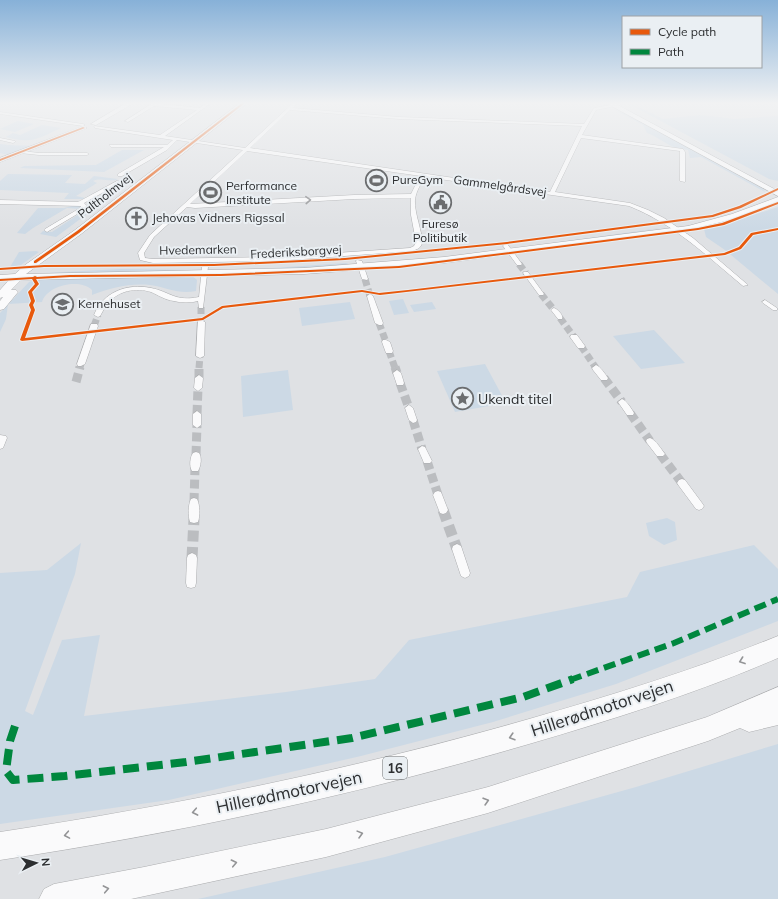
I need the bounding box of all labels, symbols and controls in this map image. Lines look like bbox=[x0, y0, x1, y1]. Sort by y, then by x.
legend bbox=[622, 16, 762, 68]
text: Cycle path bbox=[658, 24, 716, 39]
text: Path bbox=[658, 44, 684, 59]
sports icon: PureGym bbox=[364, 167, 390, 193]
street label: Paltholmvej bbox=[75, 170, 135, 221]
place label: PureGym bbox=[392, 172, 443, 187]
street label: Gammelgårdsvej bbox=[453, 172, 548, 199]
place label: Performance Institute bbox=[226, 178, 297, 207]
sports icon: Performance Institute bbox=[197, 180, 223, 206]
public building icon: Furesø Politibutik bbox=[427, 190, 453, 216]
one-way arrow bbox=[305, 195, 311, 204]
church icon: Jehovas Vidners Rigssal bbox=[124, 205, 150, 231]
place label: Jehovas Vidners Rigssal bbox=[152, 210, 285, 225]
place label: Furesø Politibutik bbox=[413, 216, 468, 245]
street label: Hvedemarken bbox=[159, 241, 237, 258]
street label: Frederiksborgvej bbox=[250, 242, 342, 261]
school or university icon: Kernehuset bbox=[50, 291, 76, 317]
place label: Kernehuset bbox=[78, 296, 141, 311]
place icon: Ukendt titel bbox=[449, 386, 475, 412]
place label: Ukendt titel bbox=[478, 390, 552, 408]
one-way arrow bbox=[738, 657, 745, 665]
street label: Hillerødmotorvejen bbox=[528, 675, 676, 740]
one-way arrow bbox=[508, 732, 515, 741]
road number: 16 bbox=[383, 757, 407, 779]
street label: Hillerødmotorvejen bbox=[214, 766, 364, 817]
one-way arrow bbox=[483, 797, 489, 805]
one-way arrow bbox=[192, 808, 198, 816]
one-way arrow bbox=[357, 830, 364, 838]
one-way arrow bbox=[64, 831, 70, 839]
north arrow bbox=[16, 843, 56, 883]
text: N bbox=[39, 857, 53, 867]
one-way arrow bbox=[231, 859, 237, 867]
one-way arrow bbox=[103, 885, 110, 894]

